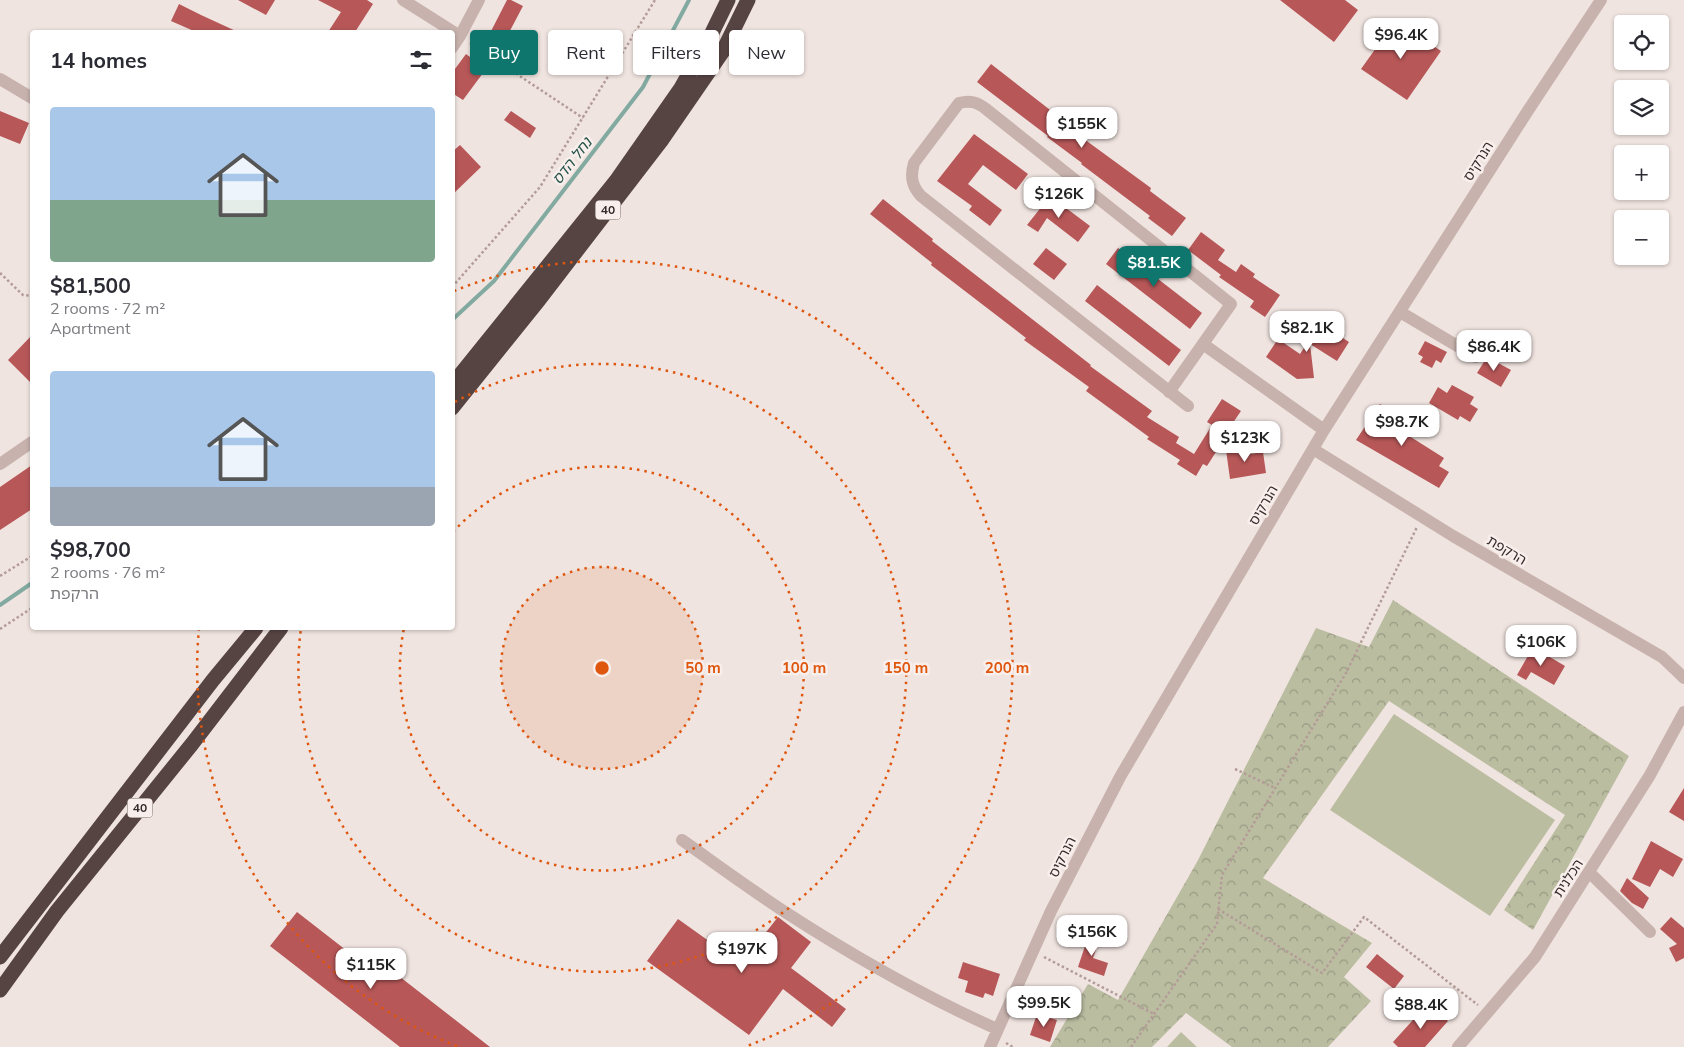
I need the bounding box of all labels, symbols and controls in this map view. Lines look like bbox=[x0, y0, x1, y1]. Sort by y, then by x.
map controls bbox=[1614, 15, 1669, 265]
button: locate bbox=[1614, 15, 1669, 70]
pin: $96.4K bbox=[1360, 18, 1442, 60]
text: $96.4K bbox=[1374, 24, 1428, 44]
chip: Buy bbox=[470, 30, 538, 75]
chip: Rent bbox=[548, 30, 623, 75]
chip: Filters bbox=[633, 30, 719, 75]
chip: New bbox=[729, 30, 804, 75]
icon: filters bbox=[407, 46, 435, 74]
text: 14 homes bbox=[50, 47, 147, 73]
button: layers bbox=[1614, 80, 1669, 135]
pin: $155K bbox=[1047, 106, 1117, 149]
text: $155K bbox=[1057, 113, 1107, 133]
water label: נחל הדס bbox=[547, 133, 597, 188]
street label: הנרקיס bbox=[1459, 138, 1497, 184]
icon: home bbox=[198, 140, 288, 230]
button: + bbox=[1614, 145, 1669, 200]
pin: $126K bbox=[1024, 176, 1094, 219]
text: $126K bbox=[1034, 183, 1084, 203]
road number: 40 bbox=[596, 200, 620, 220]
button: − bbox=[1614, 210, 1669, 265]
pin: $81.5K bbox=[1113, 246, 1195, 288]
text: $81.5K bbox=[1127, 252, 1181, 272]
text: $81,500 bbox=[50, 272, 131, 298]
text: 2 rooms · 72 m² bbox=[50, 298, 165, 318]
pin: $82.1K bbox=[1266, 310, 1348, 353]
text: $82.1K bbox=[1280, 317, 1334, 337]
text: Apartment bbox=[50, 318, 131, 338]
pin: $86.4K bbox=[1453, 330, 1535, 372]
text: $86.4K bbox=[1467, 336, 1521, 356]
icon: home bbox=[198, 404, 288, 494]
pin: $98.7K bbox=[1361, 404, 1443, 447]
text: $98.7K bbox=[1375, 411, 1429, 431]
pin: $123K bbox=[1210, 420, 1280, 463]
text: $123K bbox=[1220, 427, 1270, 447]
street label: הנרקיס bbox=[1244, 482, 1282, 528]
street label: הרקפת bbox=[1484, 531, 1530, 569]
text: $98,700 bbox=[50, 536, 131, 562]
text: 2 rooms · 76 m² bbox=[50, 562, 165, 582]
text: הרקפת bbox=[50, 583, 99, 603]
pin: $106K bbox=[1506, 624, 1576, 667]
text: $106K bbox=[1516, 631, 1566, 651]
text: 50 m bbox=[685, 658, 721, 677]
text: 100 m bbox=[782, 658, 826, 677]
text: 150 m bbox=[884, 658, 928, 677]
text: 200 m bbox=[985, 658, 1029, 677]
centre of rings bbox=[593, 659, 611, 677]
road number: 40 bbox=[128, 798, 152, 818]
street label: הנרקיס bbox=[1044, 834, 1080, 880]
street label: הכלנית bbox=[1549, 856, 1587, 900]
pin: $156K bbox=[1057, 914, 1127, 957]
text: $156K bbox=[1067, 921, 1117, 941]
pin: $197K bbox=[707, 932, 777, 974]
text: $197K bbox=[717, 938, 767, 958]
pin: $115K bbox=[336, 948, 406, 990]
text: $115K bbox=[346, 954, 396, 974]
pin: $99.5K bbox=[1003, 986, 1085, 1028]
pin: $88.4K bbox=[1380, 988, 1462, 1030]
text: $99.5K bbox=[1017, 992, 1071, 1012]
text: $88.4K bbox=[1394, 994, 1448, 1014]

